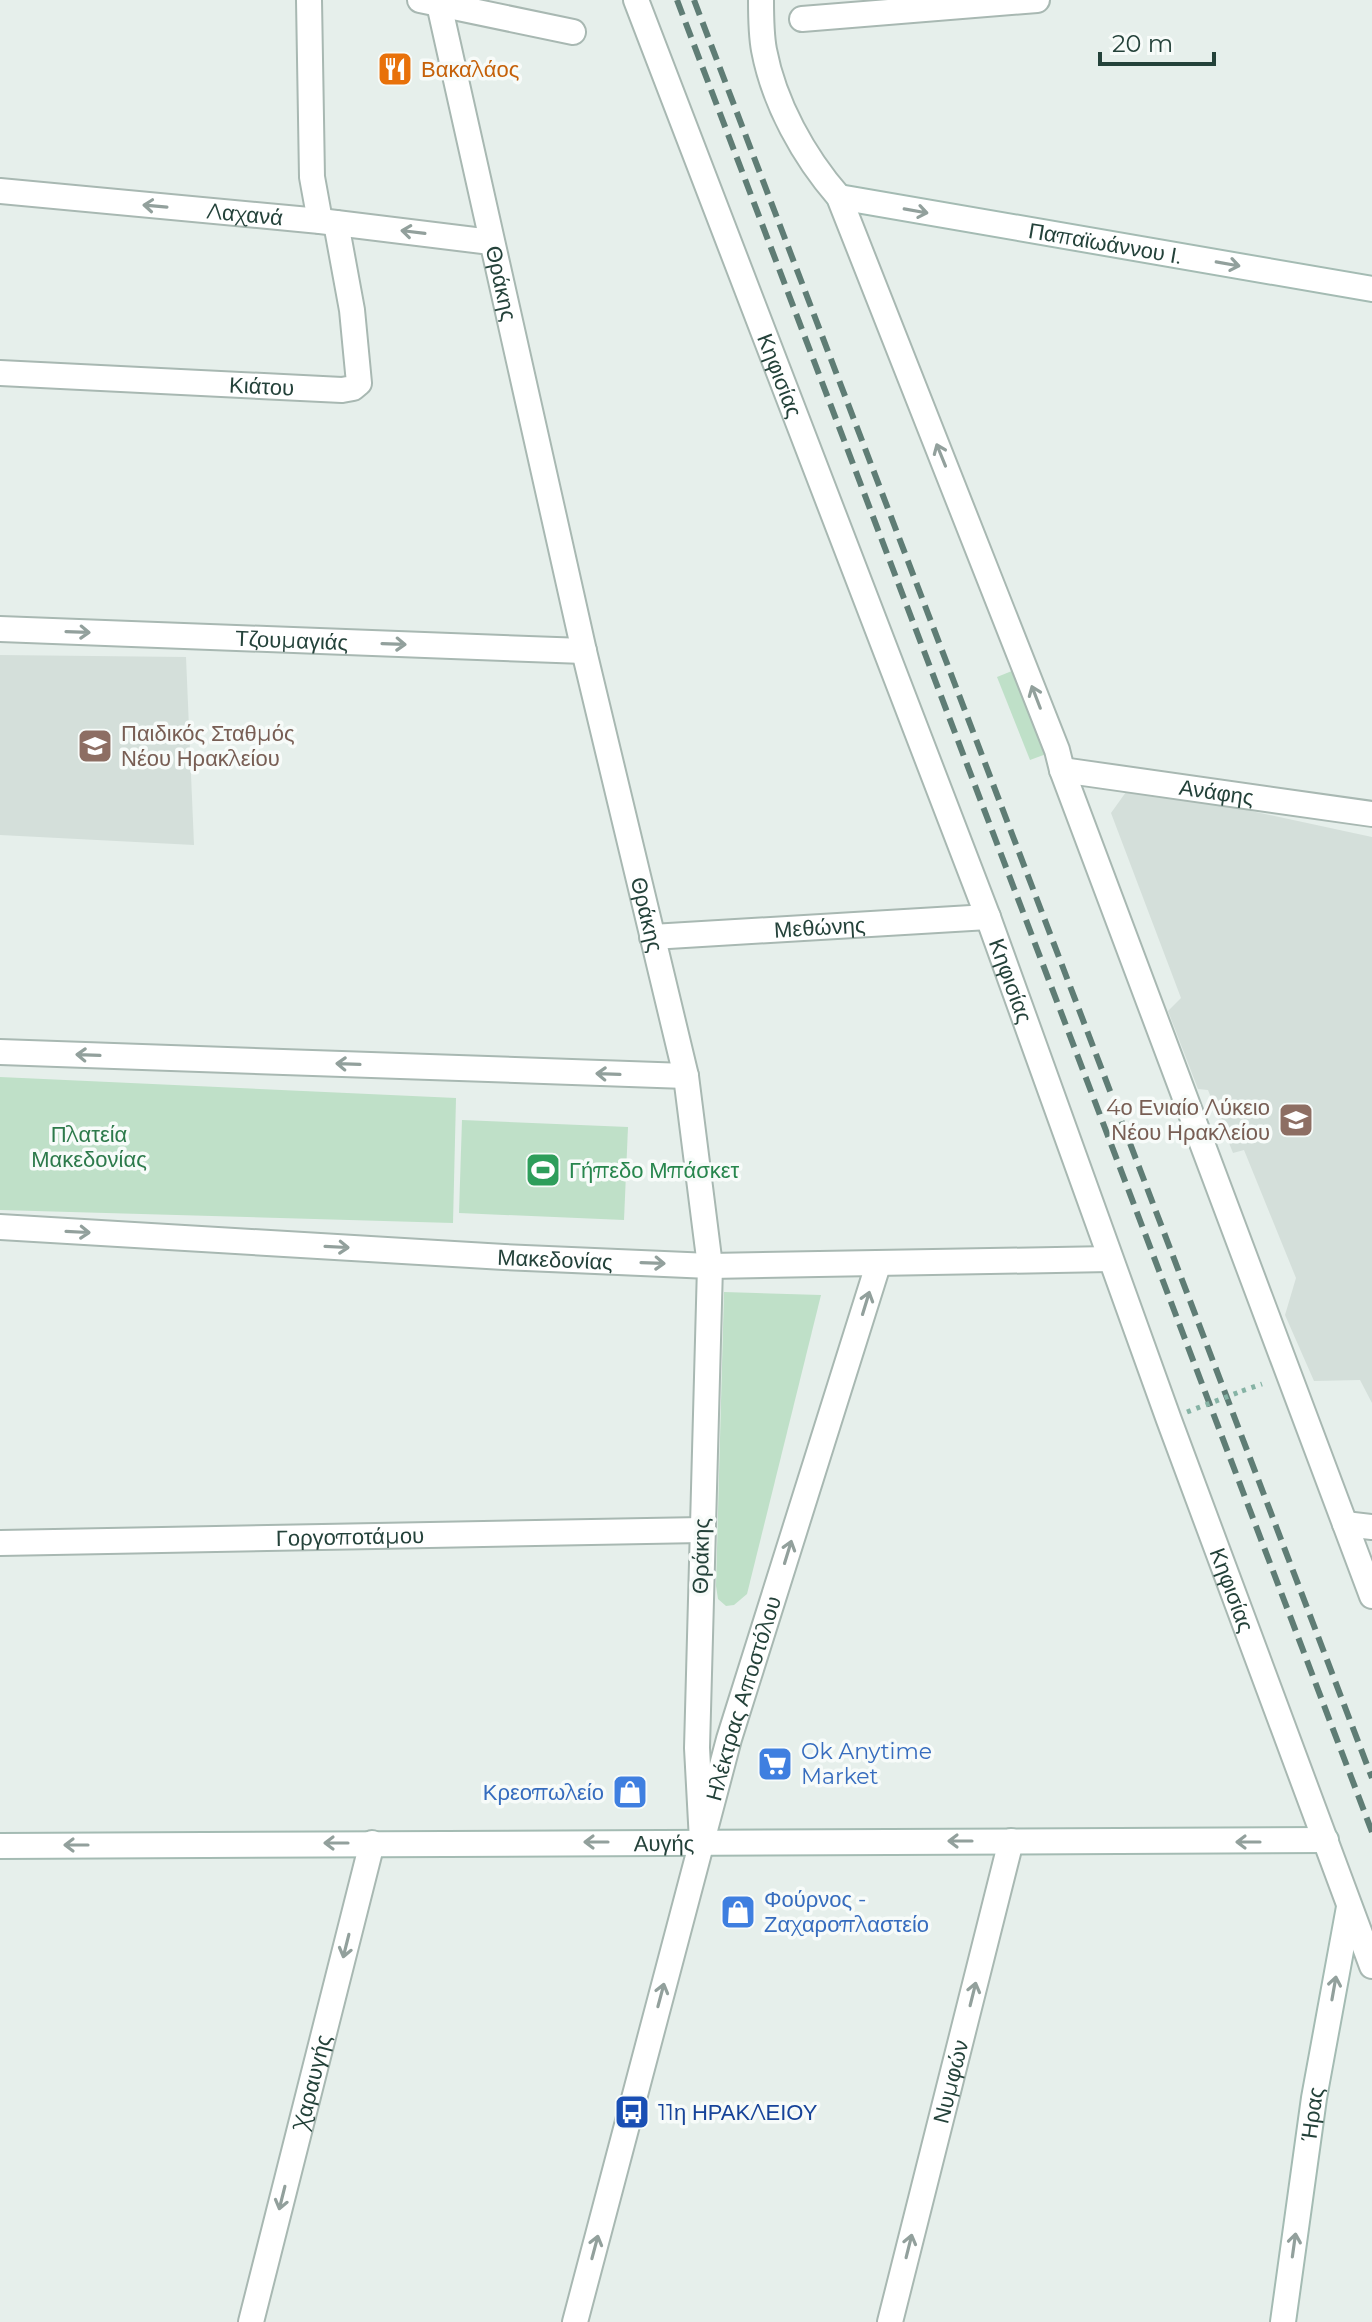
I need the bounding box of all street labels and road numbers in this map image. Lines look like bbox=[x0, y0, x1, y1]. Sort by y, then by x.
street label: Λαχανά bbox=[206, 197, 284, 231]
street label: Παπαϊωάννου Ι. bbox=[1026, 216, 1184, 269]
street label: Θράκης bbox=[480, 243, 523, 323]
street label: Κηφισίας bbox=[752, 329, 808, 421]
street label: Κιάτου bbox=[229, 371, 295, 401]
street label: Τζουμαγιάς bbox=[235, 624, 349, 656]
street label: Ανάφης bbox=[1177, 773, 1256, 811]
street label: Θράκης bbox=[625, 874, 669, 955]
street label: Μεθώνης bbox=[773, 911, 866, 943]
street label: Κηφισίας bbox=[983, 935, 1039, 1027]
street label: Μακεδονίας bbox=[497, 1243, 613, 1275]
street label: Θράκης bbox=[687, 1518, 715, 1594]
street label: Γοργοποτάμου bbox=[276, 1522, 424, 1551]
street label: Κηφισίας bbox=[1204, 1544, 1260, 1636]
street label: Ηλέκτρας Αποστόλου bbox=[700, 1593, 787, 1804]
street label: Αυγής bbox=[634, 1829, 694, 1857]
street label: Χαραυγής bbox=[286, 2032, 337, 2134]
street label: Νυμφών bbox=[927, 2037, 974, 2126]
street label: Ήρας bbox=[1295, 2085, 1329, 2144]

